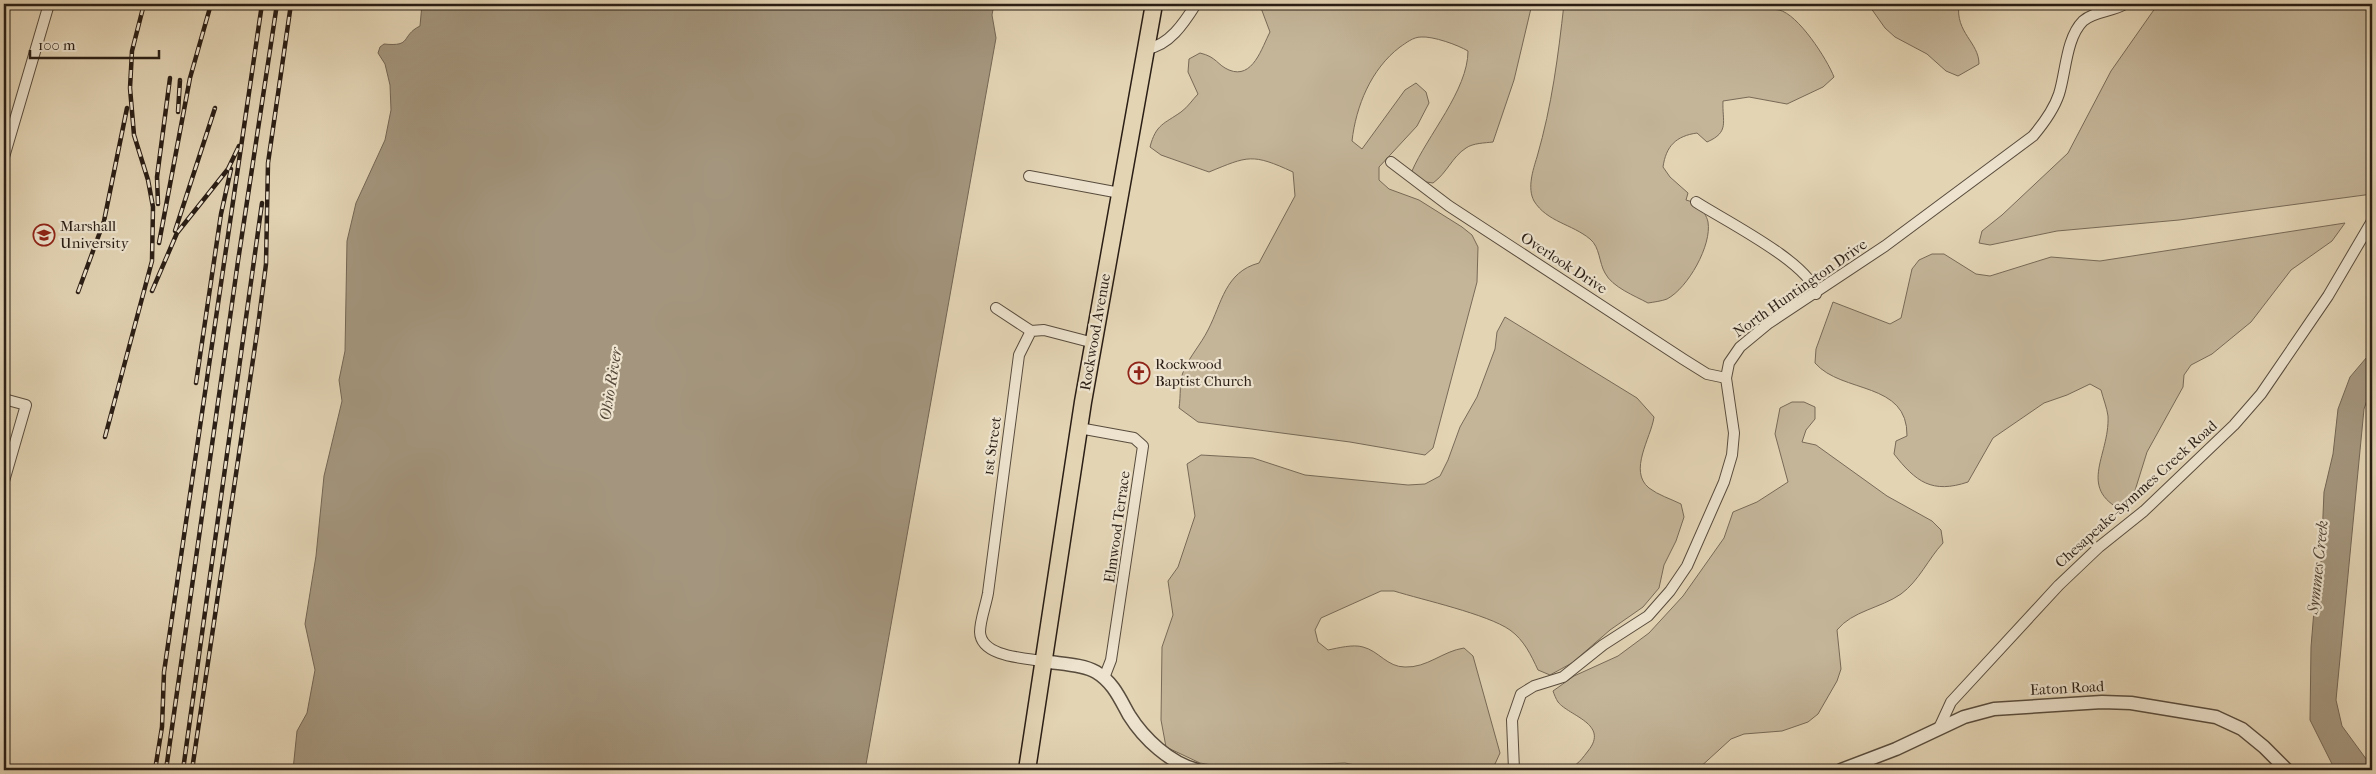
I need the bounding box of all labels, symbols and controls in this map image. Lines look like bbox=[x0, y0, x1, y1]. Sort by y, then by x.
scale bar bbox=[30, 28, 159, 60]
text: 100 m bbox=[38, 36, 76, 54]
place label: Marshall University bbox=[60, 217, 130, 252]
school or university icon: Marshall University bbox=[32, 223, 56, 247]
street label: Overlook Drive bbox=[1517, 228, 1611, 298]
street label: North Huntington Drive bbox=[1730, 235, 1871, 341]
street label: Rockwood Avenue bbox=[1076, 272, 1114, 392]
water label: Ohio River bbox=[595, 345, 626, 422]
place label: Rockwood Baptist Church bbox=[1155, 355, 1252, 390]
church icon: Rockwood Baptist Church bbox=[1127, 361, 1151, 385]
street label: 1st Street bbox=[979, 415, 1005, 476]
street label: Chesapeake-Symmes Creek Road bbox=[2051, 416, 2221, 571]
street label: Elmwood Terrace bbox=[1100, 469, 1134, 584]
water label: Symmes Creek bbox=[2303, 519, 2332, 616]
street label: Eaton Road bbox=[2029, 677, 2105, 699]

